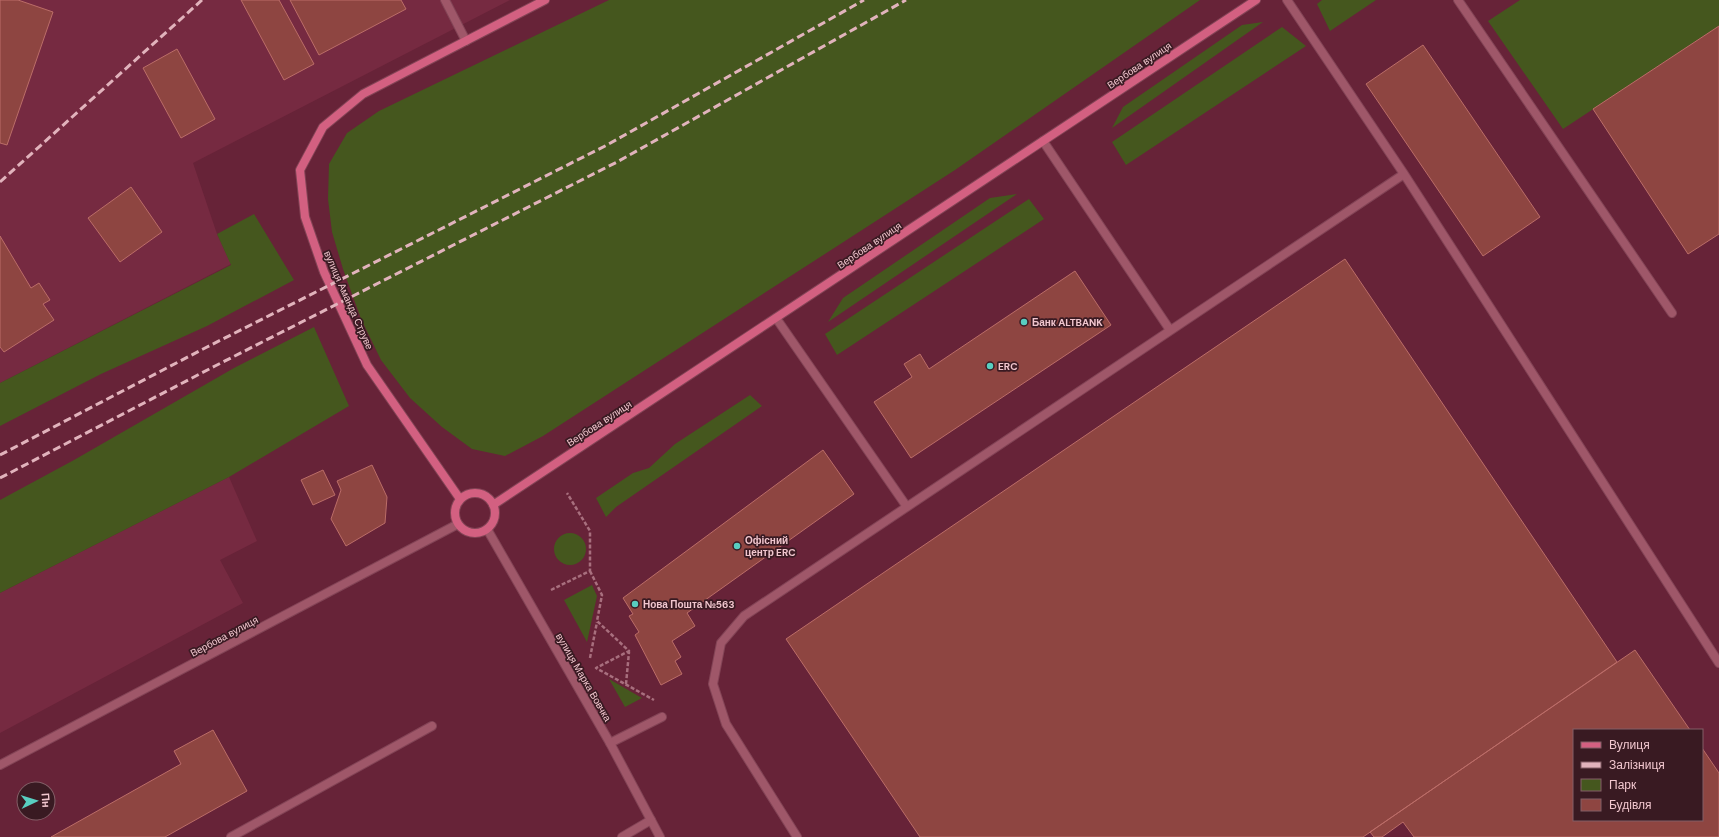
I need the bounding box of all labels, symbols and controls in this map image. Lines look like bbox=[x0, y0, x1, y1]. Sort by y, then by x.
street label: Вербова вулиця bbox=[1105, 39, 1174, 92]
street label: Вербова вулиця bbox=[835, 219, 904, 272]
street label: вулиця Аманда Струве bbox=[321, 249, 376, 352]
place label: Банк ALTBANK bbox=[1032, 316, 1103, 329]
marker: Банк ALTBANK bbox=[1019, 317, 1029, 327]
place label: ERC bbox=[998, 360, 1018, 373]
marker: ERC bbox=[985, 361, 995, 371]
street label: Вербова вулиця bbox=[564, 398, 634, 449]
place label: Офісний центр ERC bbox=[745, 534, 796, 559]
marker: Офісний центр ERC bbox=[732, 541, 742, 551]
place label: Нова Пошта №563 bbox=[643, 598, 734, 611]
marker: Нова Пошта №563 bbox=[630, 599, 640, 609]
street label: Вербова вулиця bbox=[188, 613, 260, 660]
street label: вулиця Марка Вовчка bbox=[553, 631, 614, 724]
legend bbox=[1573, 729, 1703, 821]
text: Вулиця bbox=[1609, 737, 1650, 753]
text: Залізниця bbox=[1609, 757, 1665, 773]
text: Парк bbox=[1609, 777, 1637, 793]
north arrow bbox=[16, 781, 56, 821]
text: Пн bbox=[38, 793, 53, 808]
text: Будівля bbox=[1609, 797, 1651, 813]

